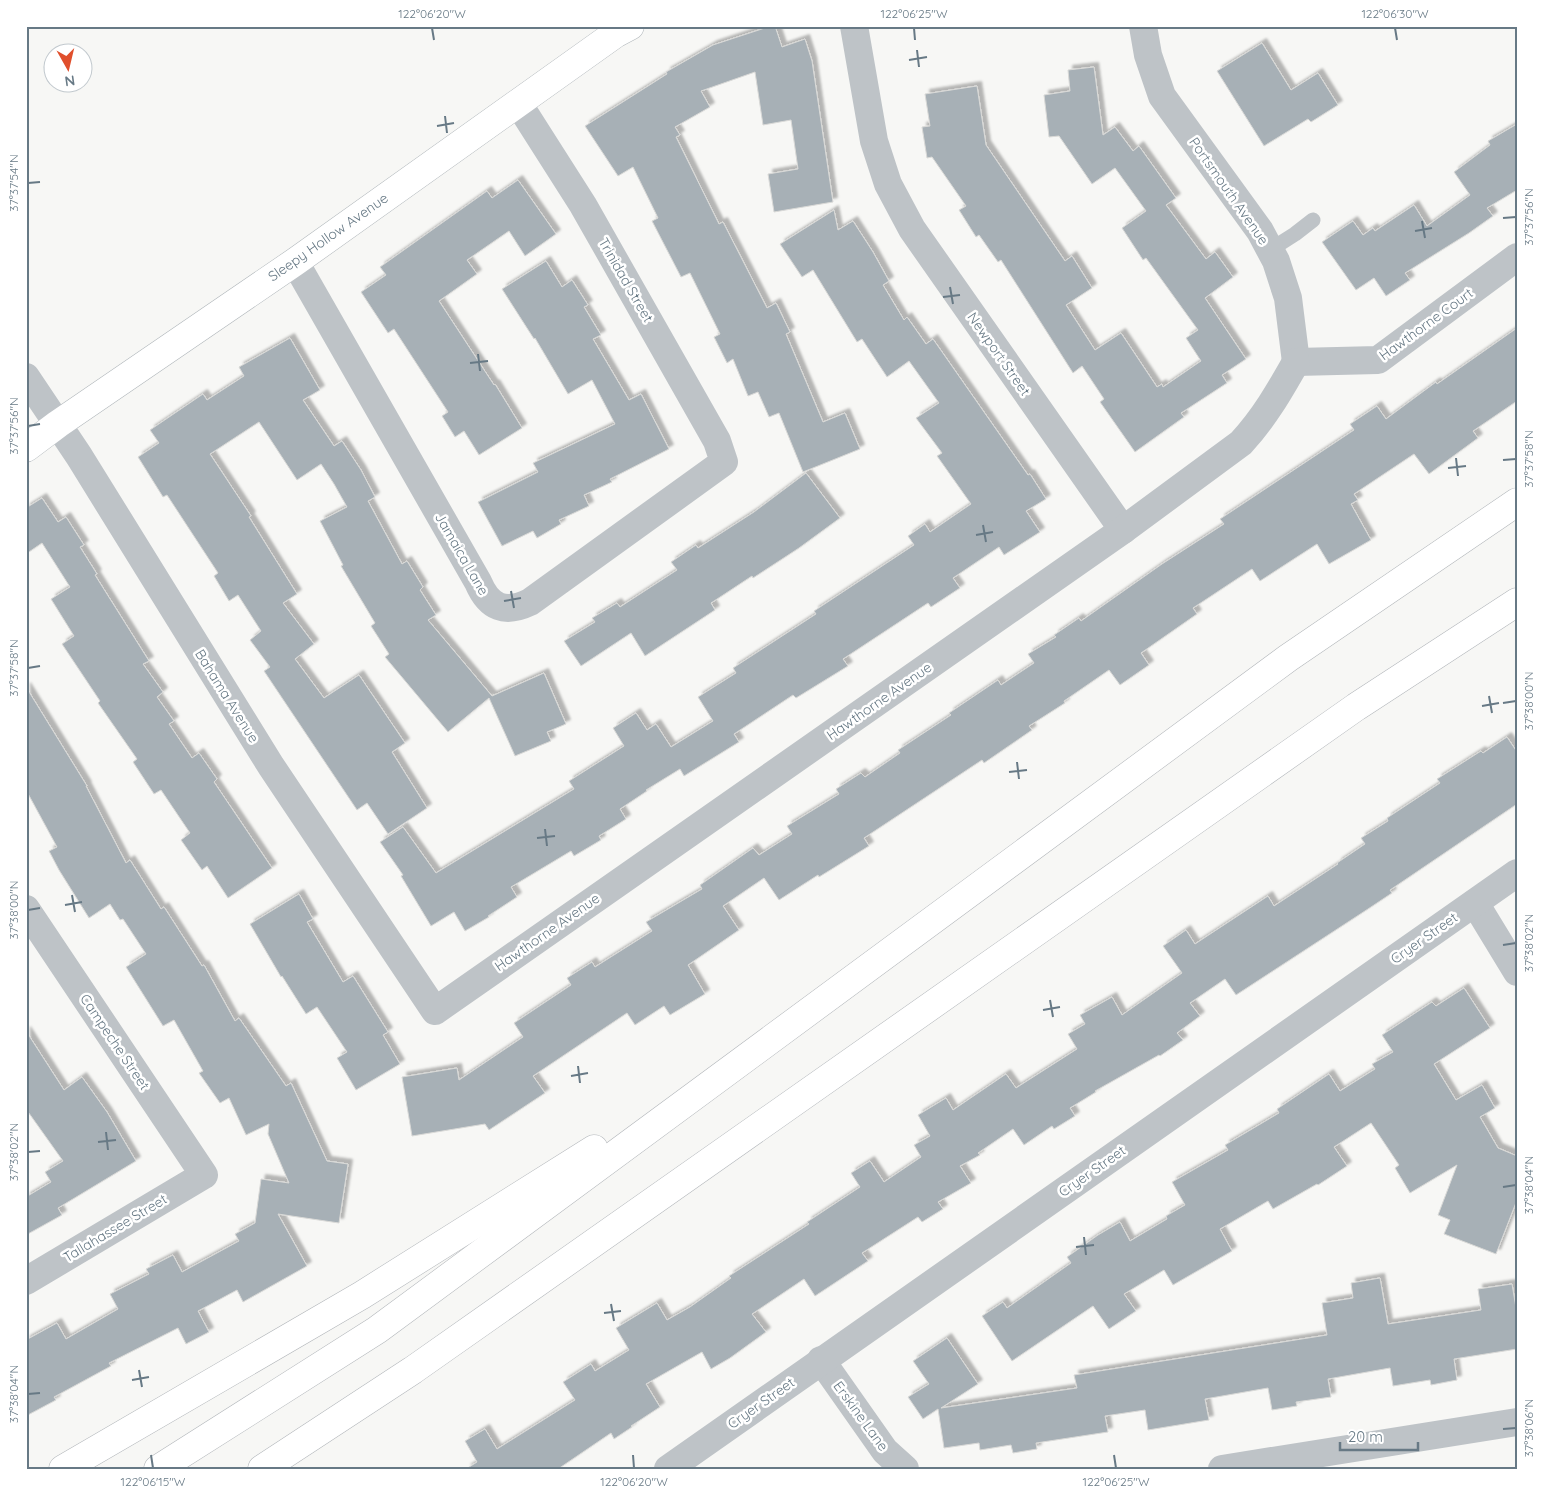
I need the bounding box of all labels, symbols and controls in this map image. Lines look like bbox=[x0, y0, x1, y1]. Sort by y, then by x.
text: 122°06'20"W bbox=[398, 6, 466, 21]
text: 122°06'25"W bbox=[880, 6, 948, 21]
text: 122°06'30"W bbox=[1361, 6, 1429, 21]
north arrow bbox=[42, 42, 92, 92]
text: N bbox=[63, 71, 76, 91]
street label: Portsmouth Avenue bbox=[1185, 134, 1273, 248]
text: 37°37'54"N bbox=[6, 154, 21, 212]
text: 37°37'56"N bbox=[1521, 188, 1536, 246]
street label: Sleepy Hollow Avenue bbox=[264, 189, 392, 285]
street label: Trinidad Street bbox=[595, 235, 658, 326]
street label: Hawthorne Court bbox=[1375, 284, 1477, 364]
street label: Newport Street bbox=[964, 309, 1035, 399]
text: 37°37'56"N bbox=[6, 397, 21, 455]
text: 37°37'58"N bbox=[1521, 430, 1536, 488]
street label: Jamaica Lane bbox=[431, 510, 493, 599]
text: 37°37'58"N bbox=[6, 639, 21, 697]
street label: Bahama Avenue bbox=[191, 646, 263, 746]
street label: Hawthorne Avenue bbox=[823, 658, 935, 744]
text: 37°38'00"N bbox=[1521, 671, 1536, 731]
text: 37°38'00"N bbox=[6, 880, 21, 940]
street label: Hawthorne Avenue bbox=[491, 889, 603, 975]
street label: Cryer Street bbox=[1387, 908, 1461, 968]
text: 37°38'02"N bbox=[1521, 914, 1536, 972]
street label: Campeche Street bbox=[76, 991, 154, 1094]
text: 37°38'02"N bbox=[6, 1123, 21, 1181]
street label: Cryer Street bbox=[1055, 1141, 1129, 1201]
text: 37°38'04"N bbox=[1521, 1156, 1536, 1214]
street label: Tallahassee Street bbox=[60, 1190, 170, 1266]
text: 37°38'04"N bbox=[6, 1365, 21, 1423]
street label: Cryer Street bbox=[724, 1373, 798, 1433]
street label: Erskine Lane bbox=[830, 1377, 892, 1455]
text: 37°38'06"N bbox=[1521, 1399, 1536, 1457]
scale bar bbox=[1340, 1420, 1418, 1452]
text: 20 m bbox=[1348, 1427, 1383, 1446]
text: 122°06'15"W bbox=[121, 1474, 186, 1489]
text: 122°06'20"W bbox=[600, 1474, 668, 1489]
text: 122°06'25"W bbox=[1082, 1474, 1150, 1489]

